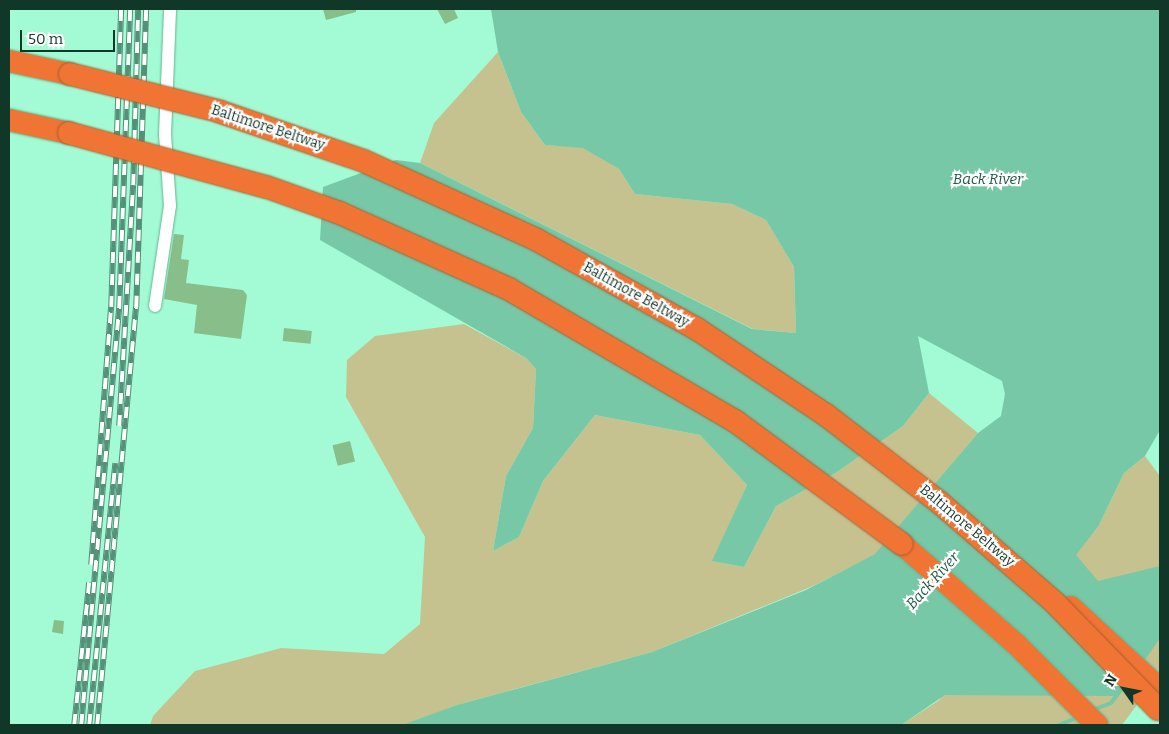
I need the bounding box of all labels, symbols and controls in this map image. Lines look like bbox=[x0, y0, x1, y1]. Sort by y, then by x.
scale bar bbox=[22, 20, 118, 52]
text: 50 m bbox=[28, 30, 63, 48]
street label: Baltimore Beltway bbox=[209, 102, 327, 154]
water label: Back River bbox=[953, 171, 1023, 189]
street label: Baltimore Beltway bbox=[580, 259, 692, 331]
street label: Baltimore Beltway bbox=[916, 482, 1018, 570]
water label: Back River bbox=[903, 549, 963, 613]
north arrow bbox=[1099, 664, 1149, 714]
text: N bbox=[1101, 671, 1121, 690]

